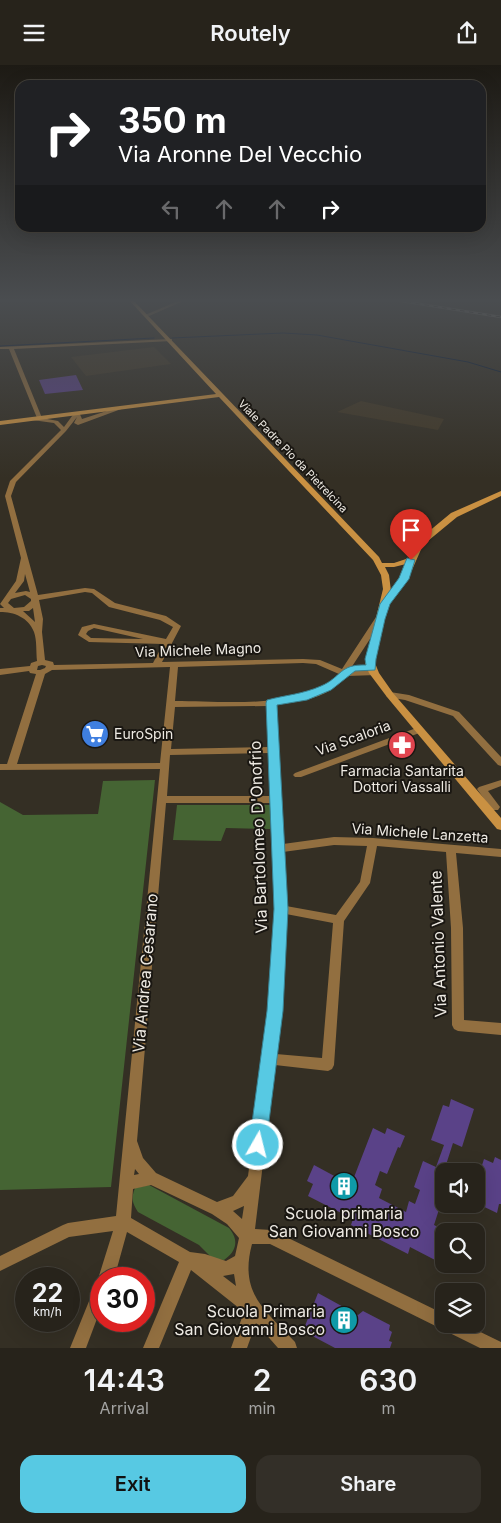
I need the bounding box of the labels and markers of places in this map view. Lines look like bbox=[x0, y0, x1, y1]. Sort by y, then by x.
pin bbox=[390, 509, 432, 560]
supermarket icon: EuroSpin bbox=[80, 719, 110, 749]
place label: EuroSpin bbox=[114, 725, 173, 742]
pharmacy icon: Farmacia Santarita Dottori Vassalli bbox=[387, 730, 417, 760]
place label: Farmacia Santarita Dottori Vassalli bbox=[340, 762, 464, 795]
building icon: Scuola primaria San Giovanni Bosco bbox=[329, 1171, 359, 1201]
place label: Scuola primaria San Giovanni Bosco bbox=[269, 1203, 419, 1241]
place label: Scuola Primaria San Giovanni Bosco bbox=[174, 1301, 325, 1339]
building icon: Scuola Primaria San Giovanni Bosco bbox=[329, 1305, 359, 1335]

